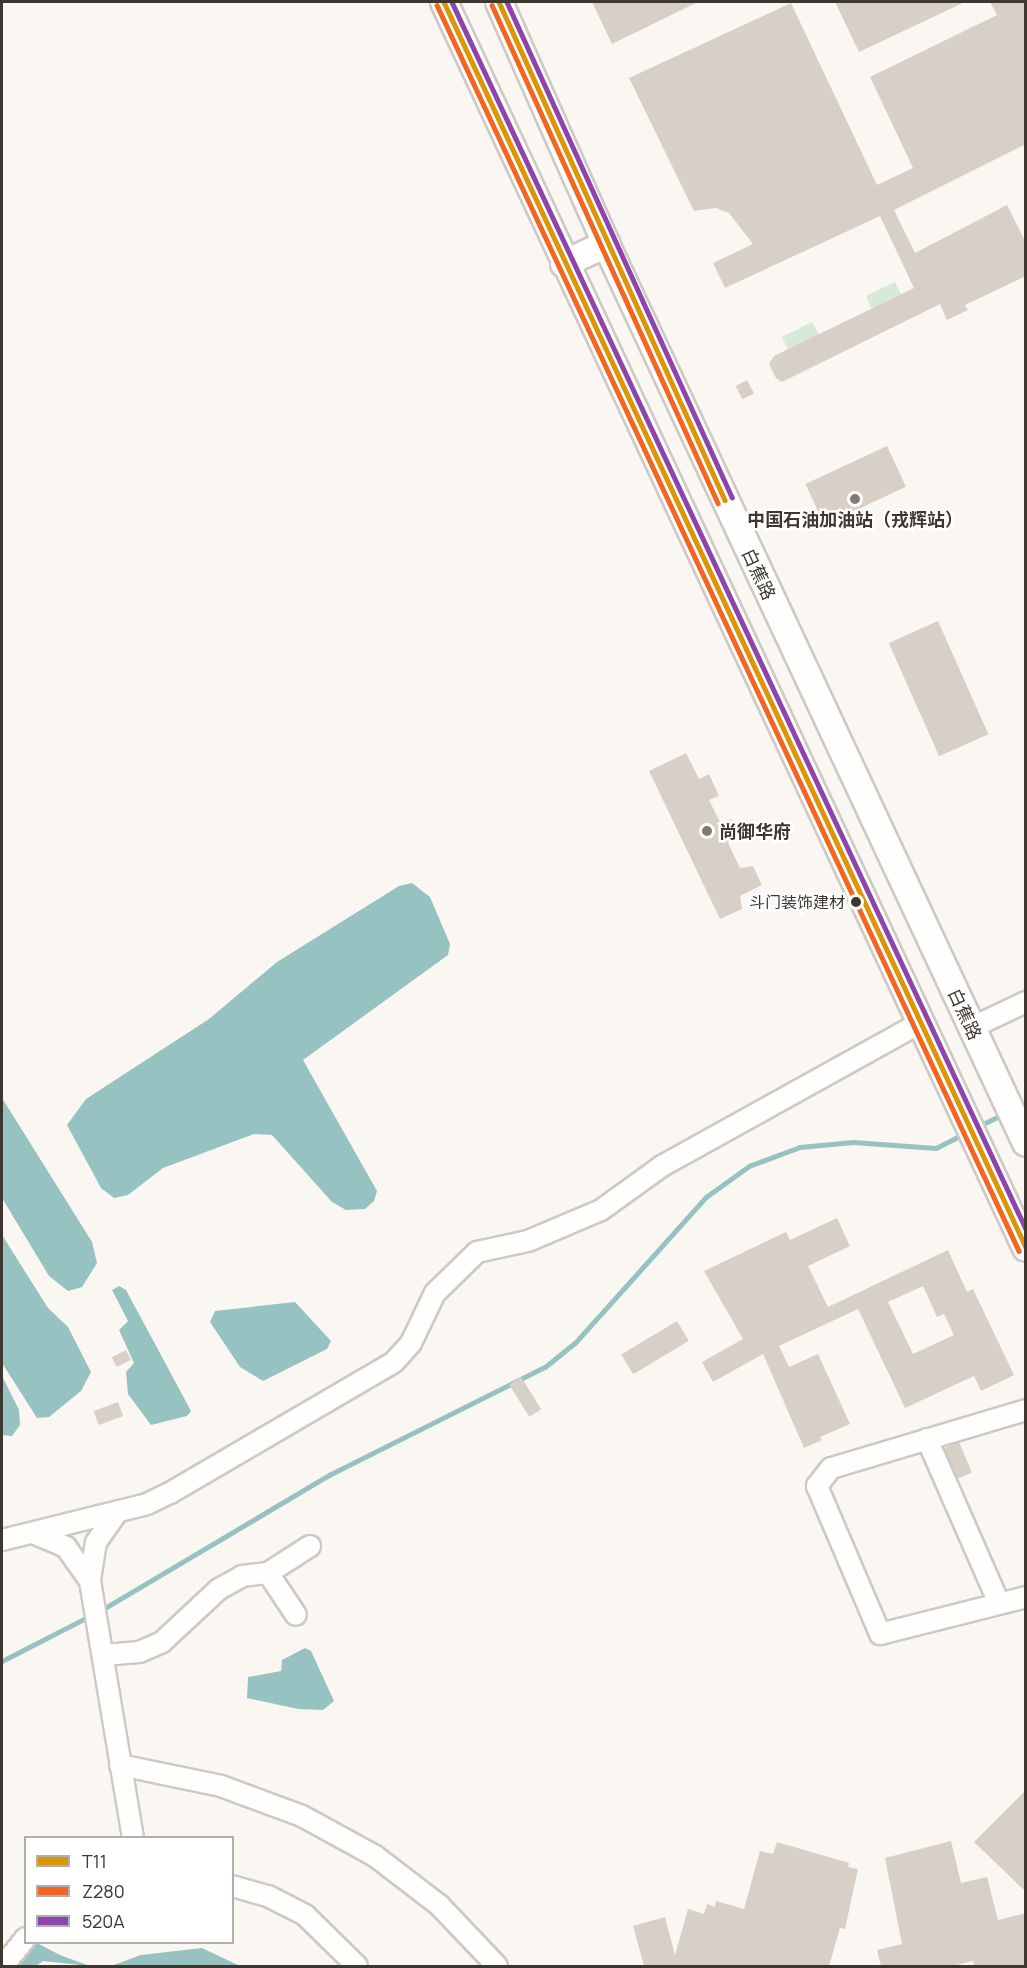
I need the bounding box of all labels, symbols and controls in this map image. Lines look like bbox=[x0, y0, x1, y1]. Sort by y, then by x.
marker: 中国石油加油站（戎辉站） bbox=[848, 492, 862, 506]
place label: 中国石油加油站（戎辉站） bbox=[747, 508, 963, 530]
street label: 白蕉路 bbox=[738, 545, 780, 603]
place label: 尚御华府 bbox=[719, 820, 791, 842]
marker: 尚御华府 bbox=[700, 824, 714, 838]
place label: 斗门装饰建材 bbox=[749, 892, 845, 912]
marker: 斗门装饰建材 bbox=[850, 896, 862, 908]
street label: 白蕉路 bbox=[944, 985, 986, 1043]
legend bbox=[24, 1836, 234, 1944]
text: T11 bbox=[82, 1849, 107, 1873]
text: Z280 bbox=[82, 1879, 125, 1903]
text: 520A bbox=[82, 1909, 125, 1933]

